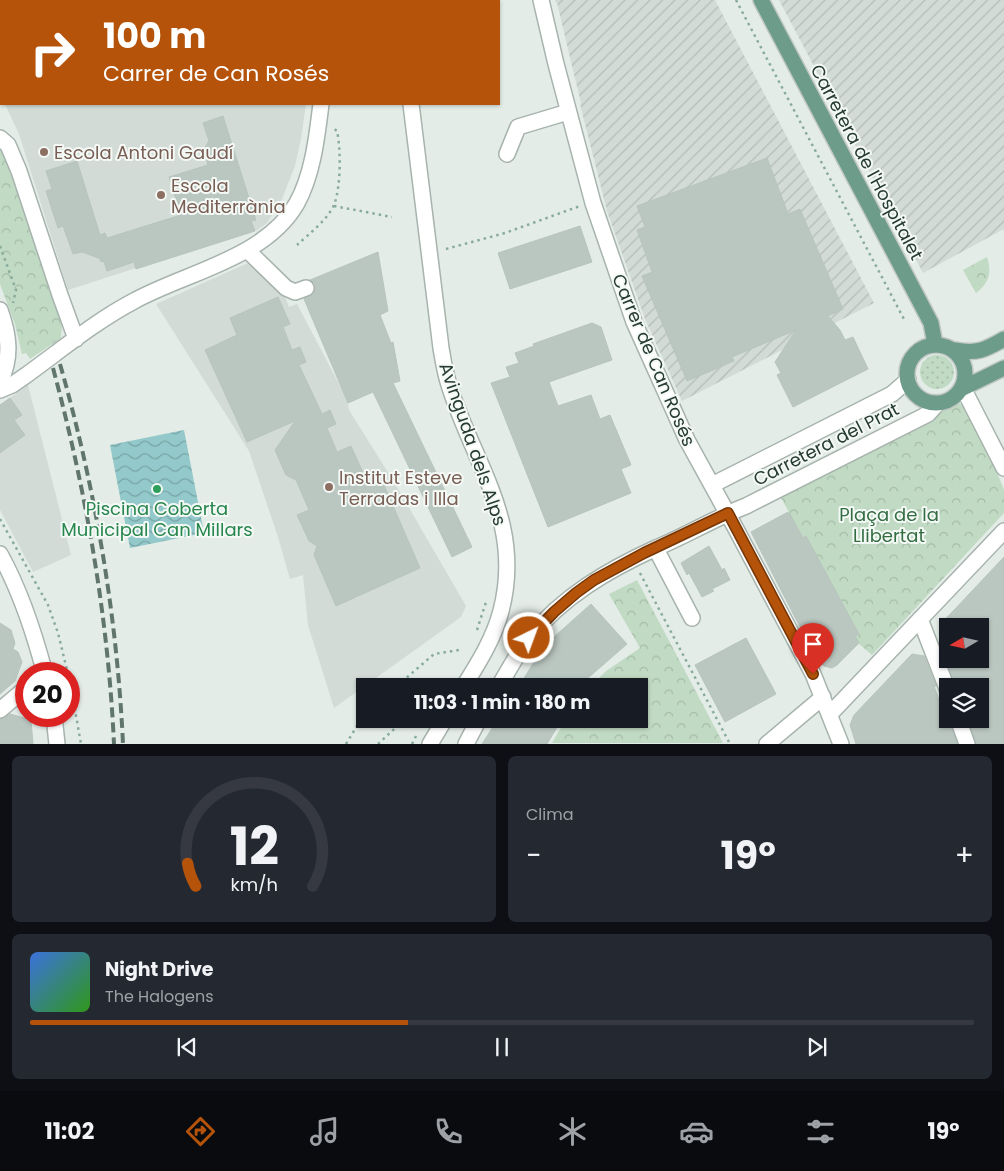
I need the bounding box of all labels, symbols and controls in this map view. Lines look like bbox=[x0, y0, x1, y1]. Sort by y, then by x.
text: 100 m bbox=[103, 11, 206, 60]
icon: right bbox=[20, 20, 85, 85]
text: Carrer de Can Rosés bbox=[103, 58, 329, 89]
street label: Carretera de l'Hospitalet bbox=[805, 60, 929, 264]
place label: Escola Antoni Gaudí bbox=[54, 140, 233, 165]
marker: Escola Antoni Gaudí bbox=[38, 146, 50, 158]
place label: Escola Mediterrània bbox=[171, 173, 286, 219]
marker: Escola Mediterrània bbox=[155, 189, 167, 201]
street label: Carrer de Can Rosés bbox=[606, 270, 702, 450]
street label: Avinguda dels Alps bbox=[433, 359, 513, 529]
street label: Carretera del Prat bbox=[749, 396, 903, 492]
place label: Institut Esteve Terradas i Illa bbox=[339, 465, 462, 511]
marker: Institut Esteve Terradas i Illa bbox=[323, 481, 335, 493]
marker: Piscina Coberta Municipal Can Millars bbox=[151, 483, 163, 495]
place label: Piscina Coberta Municipal Can Millars bbox=[61, 496, 253, 542]
park label: Plaça de la Llibertat bbox=[839, 502, 939, 548]
position arrow bbox=[502, 611, 554, 663]
north arrow bbox=[939, 618, 989, 668]
map controls bbox=[939, 618, 989, 728]
pin bbox=[792, 623, 834, 674]
icon: arrive bbox=[799, 630, 827, 658]
speed limit sign: 20 bbox=[15, 662, 80, 727]
button: layers bbox=[939, 678, 989, 728]
text: 11:03 · 1 min · 180 m bbox=[414, 689, 590, 716]
text: Clima bbox=[526, 803, 574, 826]
text: 12 bbox=[229, 810, 279, 883]
text: 19° bbox=[721, 829, 776, 882]
text: − bbox=[526, 836, 541, 875]
text: + bbox=[955, 836, 974, 875]
text: km/h bbox=[230, 872, 278, 897]
text: Night Drive bbox=[105, 956, 214, 983]
text: The Halogens bbox=[105, 985, 213, 1008]
icon: previous bbox=[173, 1033, 201, 1061]
icon: pause bbox=[488, 1033, 516, 1061]
icon: next bbox=[803, 1033, 831, 1061]
icon: directions bbox=[183, 1114, 218, 1149]
icon: music bbox=[307, 1114, 342, 1149]
icon: phone bbox=[431, 1114, 466, 1149]
icon: climate bbox=[555, 1114, 590, 1149]
icon: car bbox=[679, 1114, 714, 1149]
icon: filters bbox=[803, 1114, 838, 1149]
text: 11:02 bbox=[45, 1116, 94, 1147]
text: 19° bbox=[927, 1116, 959, 1147]

